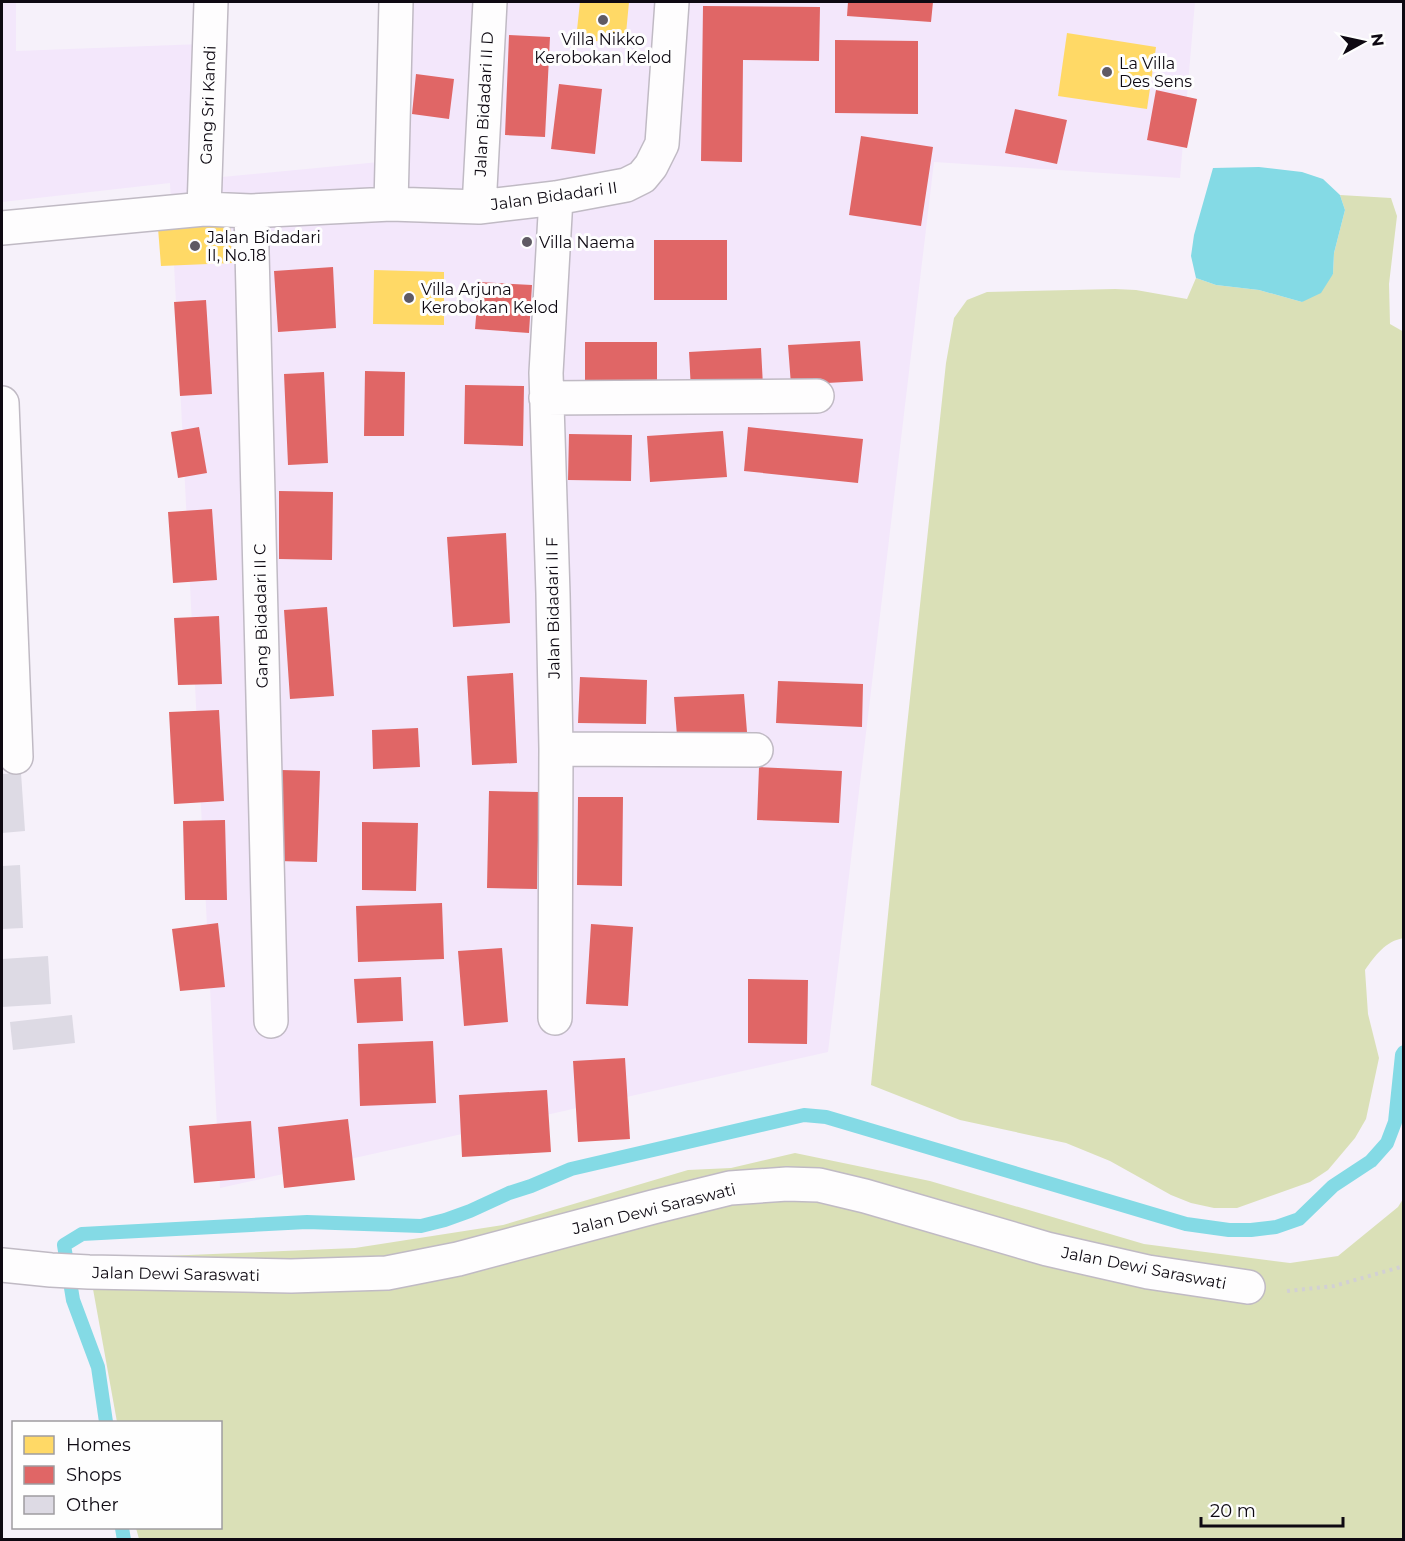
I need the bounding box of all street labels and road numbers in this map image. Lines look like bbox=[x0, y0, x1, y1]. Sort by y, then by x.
street label: Jalan Bidadari II D bbox=[471, 31, 497, 178]
street label: Gang Sri Kandi bbox=[196, 45, 220, 165]
street label: Jalan Bidadari II bbox=[489, 178, 619, 214]
street label: Jalan Bidadari II F bbox=[542, 537, 564, 680]
street label: Gang Bidadari II C bbox=[250, 543, 272, 689]
street label: Jalan Dewi Saraswati bbox=[569, 1180, 738, 1239]
street label: Jalan Dewi Saraswati bbox=[1059, 1242, 1228, 1293]
street label: Jalan Dewi Saraswati bbox=[91, 1263, 260, 1285]

